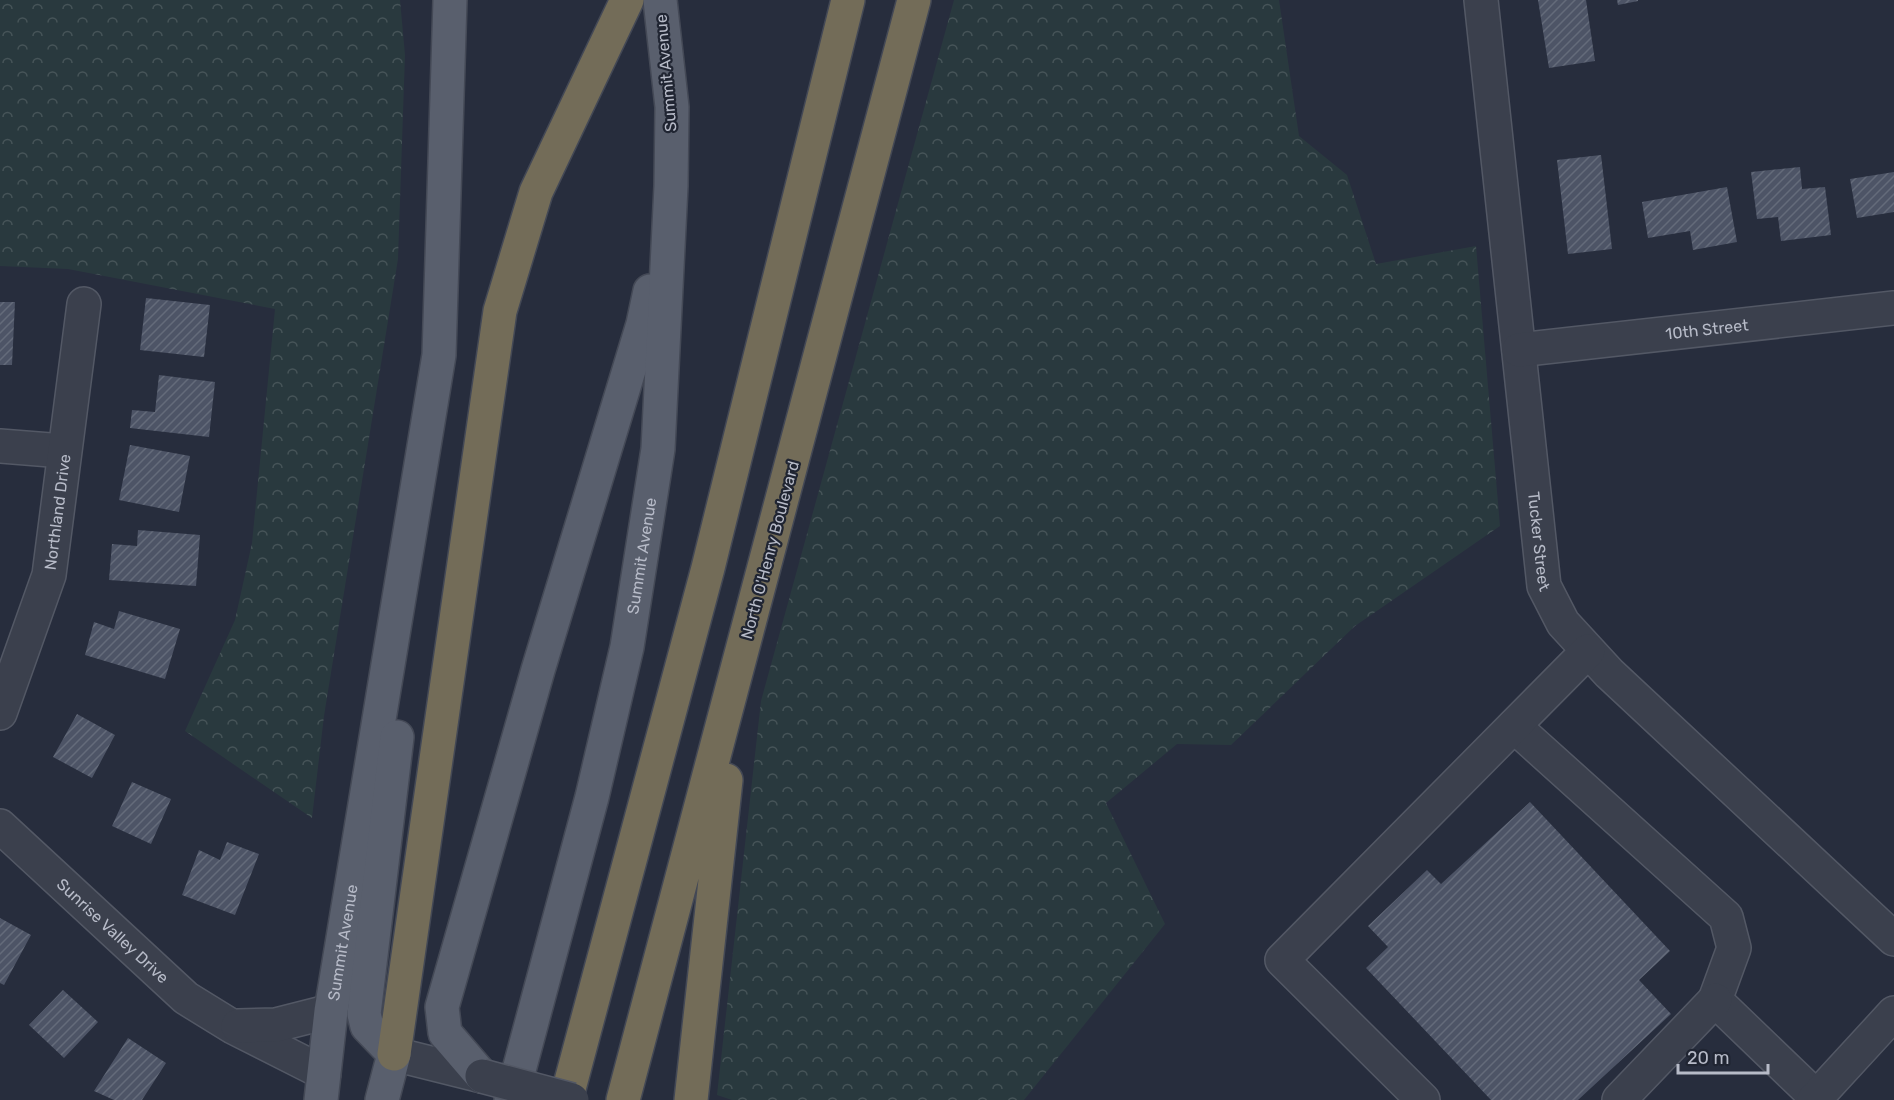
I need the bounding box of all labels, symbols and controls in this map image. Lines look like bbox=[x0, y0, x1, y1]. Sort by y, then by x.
street label: Summit Avenue bbox=[651, 14, 681, 132]
street label: 10th Street bbox=[1664, 315, 1749, 343]
street label: Northland Drive bbox=[40, 453, 74, 571]
street label: North O'Henry Boulevard bbox=[737, 459, 803, 641]
street label: Tucker Street bbox=[1524, 491, 1554, 594]
street label: Summit Avenue bbox=[623, 496, 660, 615]
street label: Sunrise Valley Drive bbox=[53, 874, 173, 987]
street label: Summit Avenue bbox=[323, 883, 361, 1002]
scale bar bbox=[1678, 1037, 1768, 1075]
text: 20 m bbox=[1687, 1047, 1729, 1069]

